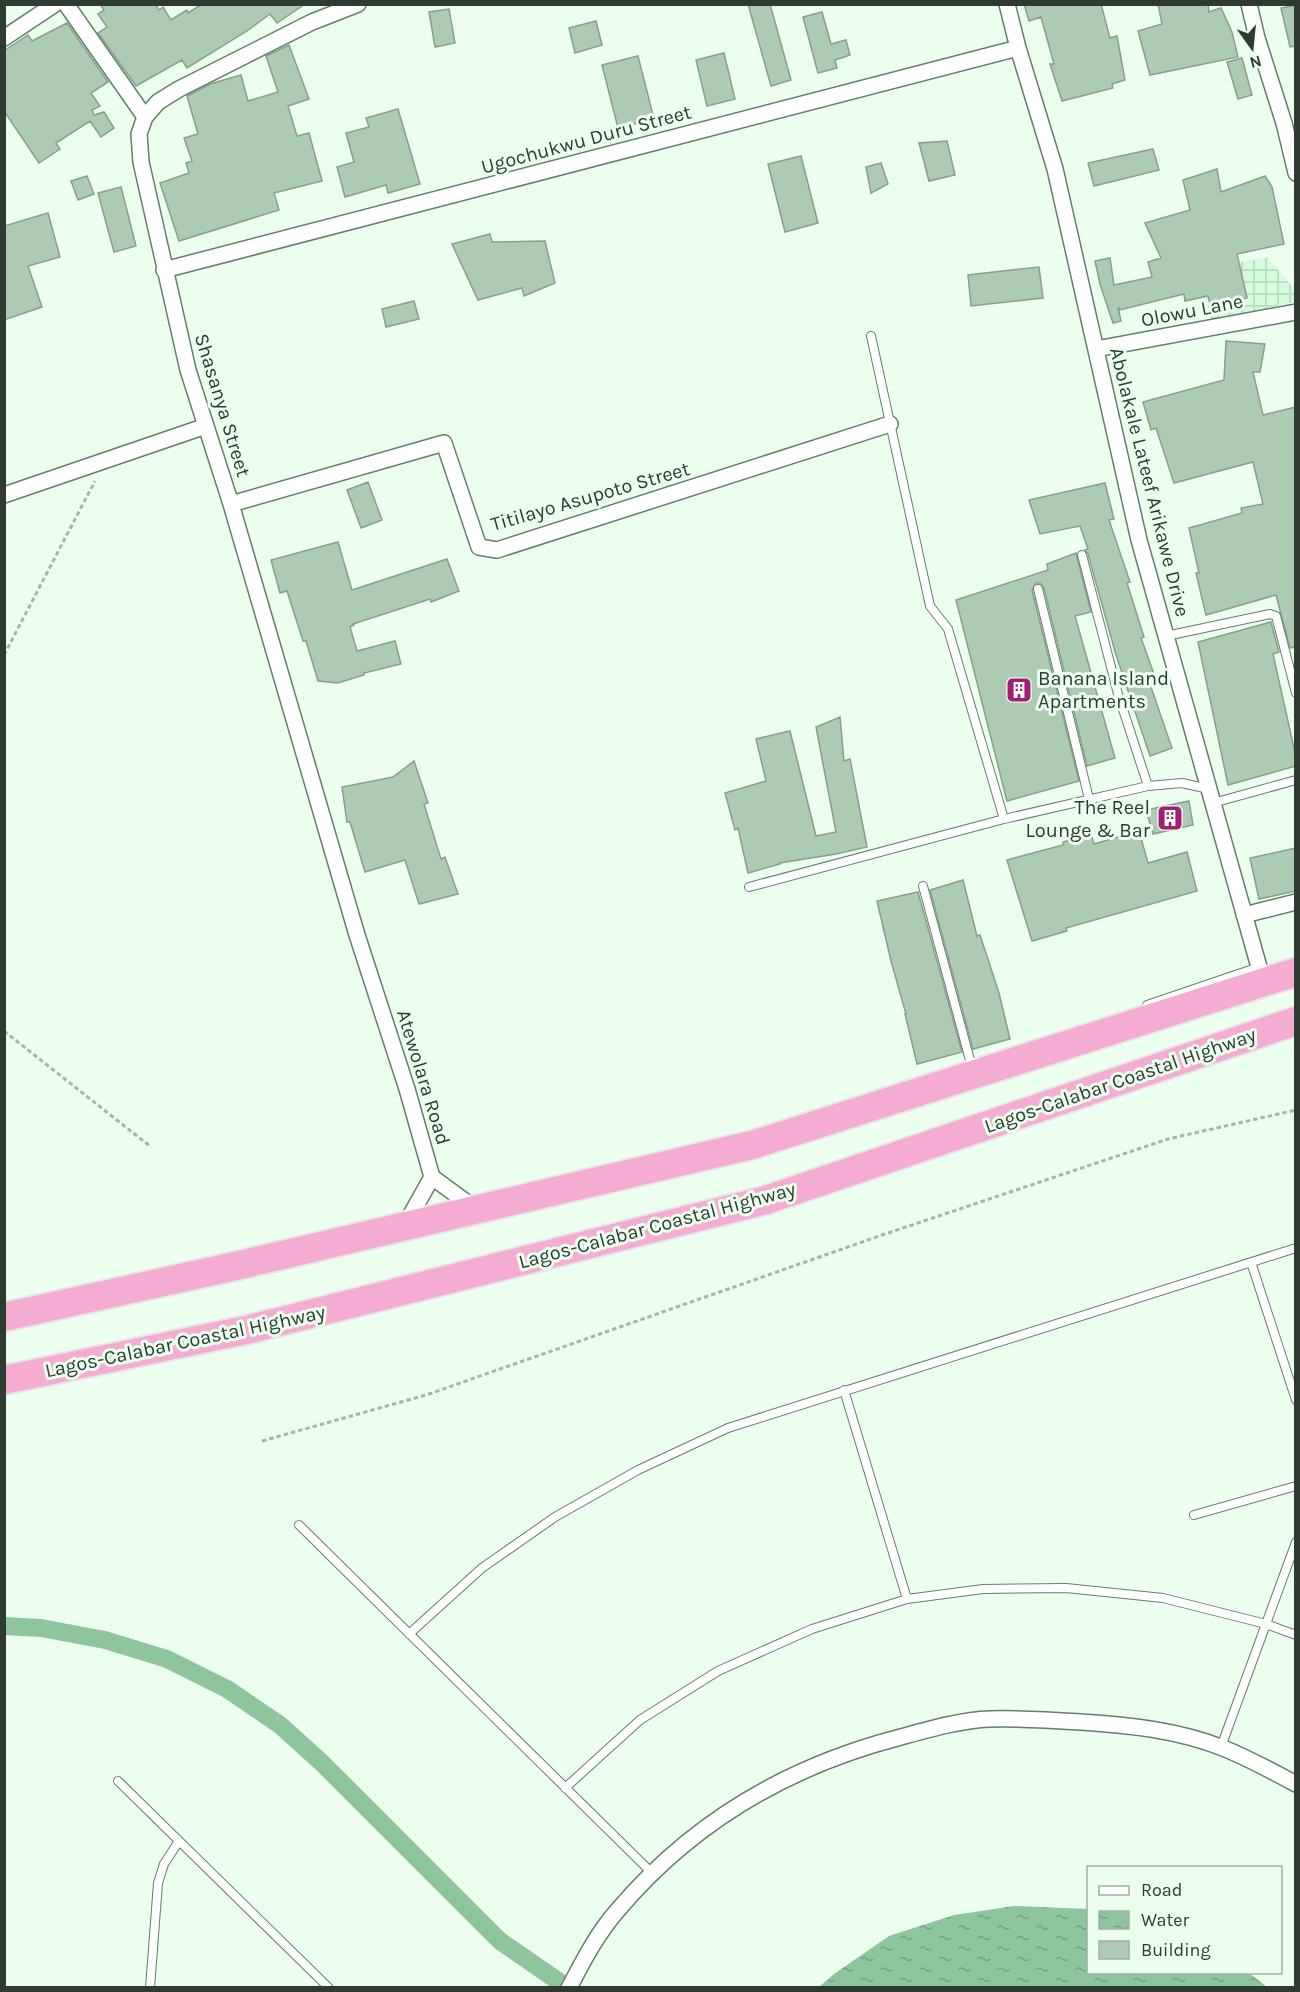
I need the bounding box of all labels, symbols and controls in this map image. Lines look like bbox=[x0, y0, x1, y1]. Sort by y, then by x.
north arrow bbox=[1222, 18, 1282, 78]
text: N bbox=[1248, 51, 1264, 73]
street label: Ugochukwu Duru Street bbox=[478, 100, 694, 179]
street label: Olowu Lane bbox=[1139, 289, 1245, 332]
street label: Shasanya Street bbox=[190, 331, 255, 480]
street label: Abolakale Lateef Arikawe Drive bbox=[1105, 345, 1194, 619]
street label: Titilayo Asupoto Street bbox=[488, 457, 693, 536]
place label: Banana Island Apartments bbox=[1038, 667, 1169, 713]
building icon: Banana Island Apartments bbox=[1004, 675, 1034, 705]
place label: The Reel Lounge & Bar bbox=[1026, 796, 1151, 842]
building icon: The Reel Lounge & Bar bbox=[1155, 803, 1185, 833]
street label: Atewolara Road bbox=[392, 1007, 455, 1148]
street label: Lagos-Calabar Coastal Highway bbox=[981, 1023, 1259, 1138]
street label: Lagos-Calabar Coastal Highway bbox=[516, 1177, 798, 1274]
street label: Lagos-Calabar Coastal Highway bbox=[43, 1301, 327, 1382]
legend bbox=[1087, 1866, 1282, 1974]
text: Road bbox=[1141, 1879, 1182, 1901]
text: Water bbox=[1141, 1909, 1189, 1931]
text: Building bbox=[1141, 1939, 1211, 1961]

